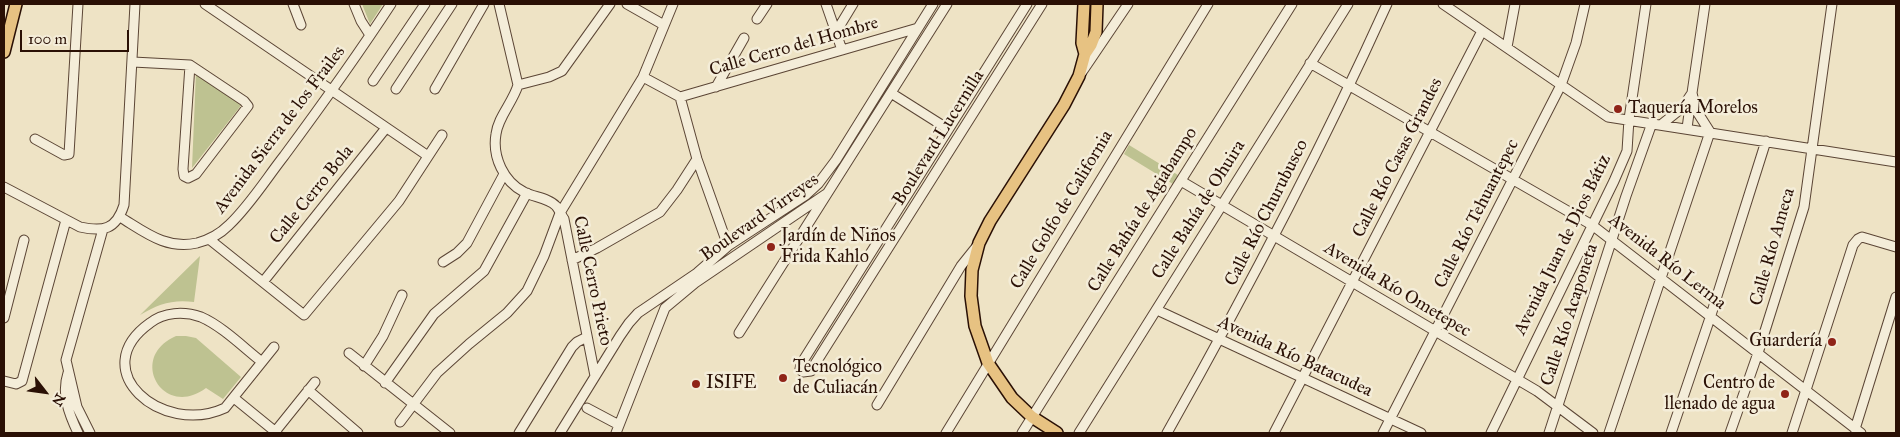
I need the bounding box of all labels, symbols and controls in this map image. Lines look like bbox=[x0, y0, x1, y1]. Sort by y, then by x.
street label: Calle Cerro del Hombre bbox=[707, 13, 881, 81]
scale bar bbox=[22, 20, 131, 52]
text: 100 m bbox=[28, 30, 67, 48]
street label: Avenida Sierra de los Frailes bbox=[210, 42, 350, 218]
street label: Boulevard Lucernilla bbox=[889, 66, 989, 210]
street label: Calle Río Casas Grandes bbox=[1348, 75, 1448, 241]
place label: Taquería Morelos bbox=[1628, 98, 1758, 120]
marker: Taquería Morelos bbox=[1612, 103, 1624, 115]
street label: Calle Bahía de Agiabampo bbox=[1083, 124, 1203, 296]
street label: Calle Golfo de California bbox=[1006, 127, 1118, 293]
street label: Calle Río Churubusco bbox=[1221, 136, 1313, 290]
street label: Calle Río Tehuantepec bbox=[1430, 136, 1524, 292]
street label: Calle Bahía de Ohuira bbox=[1148, 137, 1250, 283]
street label: Calle Cerro Bola bbox=[266, 141, 358, 249]
street label: Avenida Juan de Dios Bátiz bbox=[1510, 151, 1616, 339]
street label: Boulevard Virreyes bbox=[697, 169, 823, 267]
street label: Calle Río Ameca bbox=[1746, 186, 1800, 308]
street label: Avenida Río Lerma bbox=[1604, 209, 1730, 315]
street label: Calle Cerro Prieto bbox=[568, 214, 616, 348]
place label: Jardín de Niños Frida Kahlo bbox=[781, 226, 896, 268]
street label: Avenida Río Ometepec bbox=[1320, 238, 1474, 342]
marker: Jardín de Niños Frida Kahlo bbox=[765, 241, 777, 253]
street label: Calle Río Acaponeta bbox=[1537, 241, 1603, 389]
street label: Avenida Río Batacudea bbox=[1214, 312, 1376, 402]
place label: Guardería bbox=[1749, 331, 1822, 353]
marker: Guardería bbox=[1826, 336, 1838, 348]
place label: Tecnológico de Culiacán bbox=[793, 357, 882, 399]
north arrow bbox=[20, 367, 70, 417]
marker: Tecnológico de Culiacán bbox=[777, 372, 789, 384]
place label: ISIFE bbox=[706, 373, 756, 395]
place label: Centro de llenado de agua bbox=[1665, 373, 1775, 416]
marker: ISIFE bbox=[690, 378, 702, 390]
marker: Centro de llenado de agua bbox=[1779, 388, 1791, 400]
text: N bbox=[48, 390, 69, 409]

